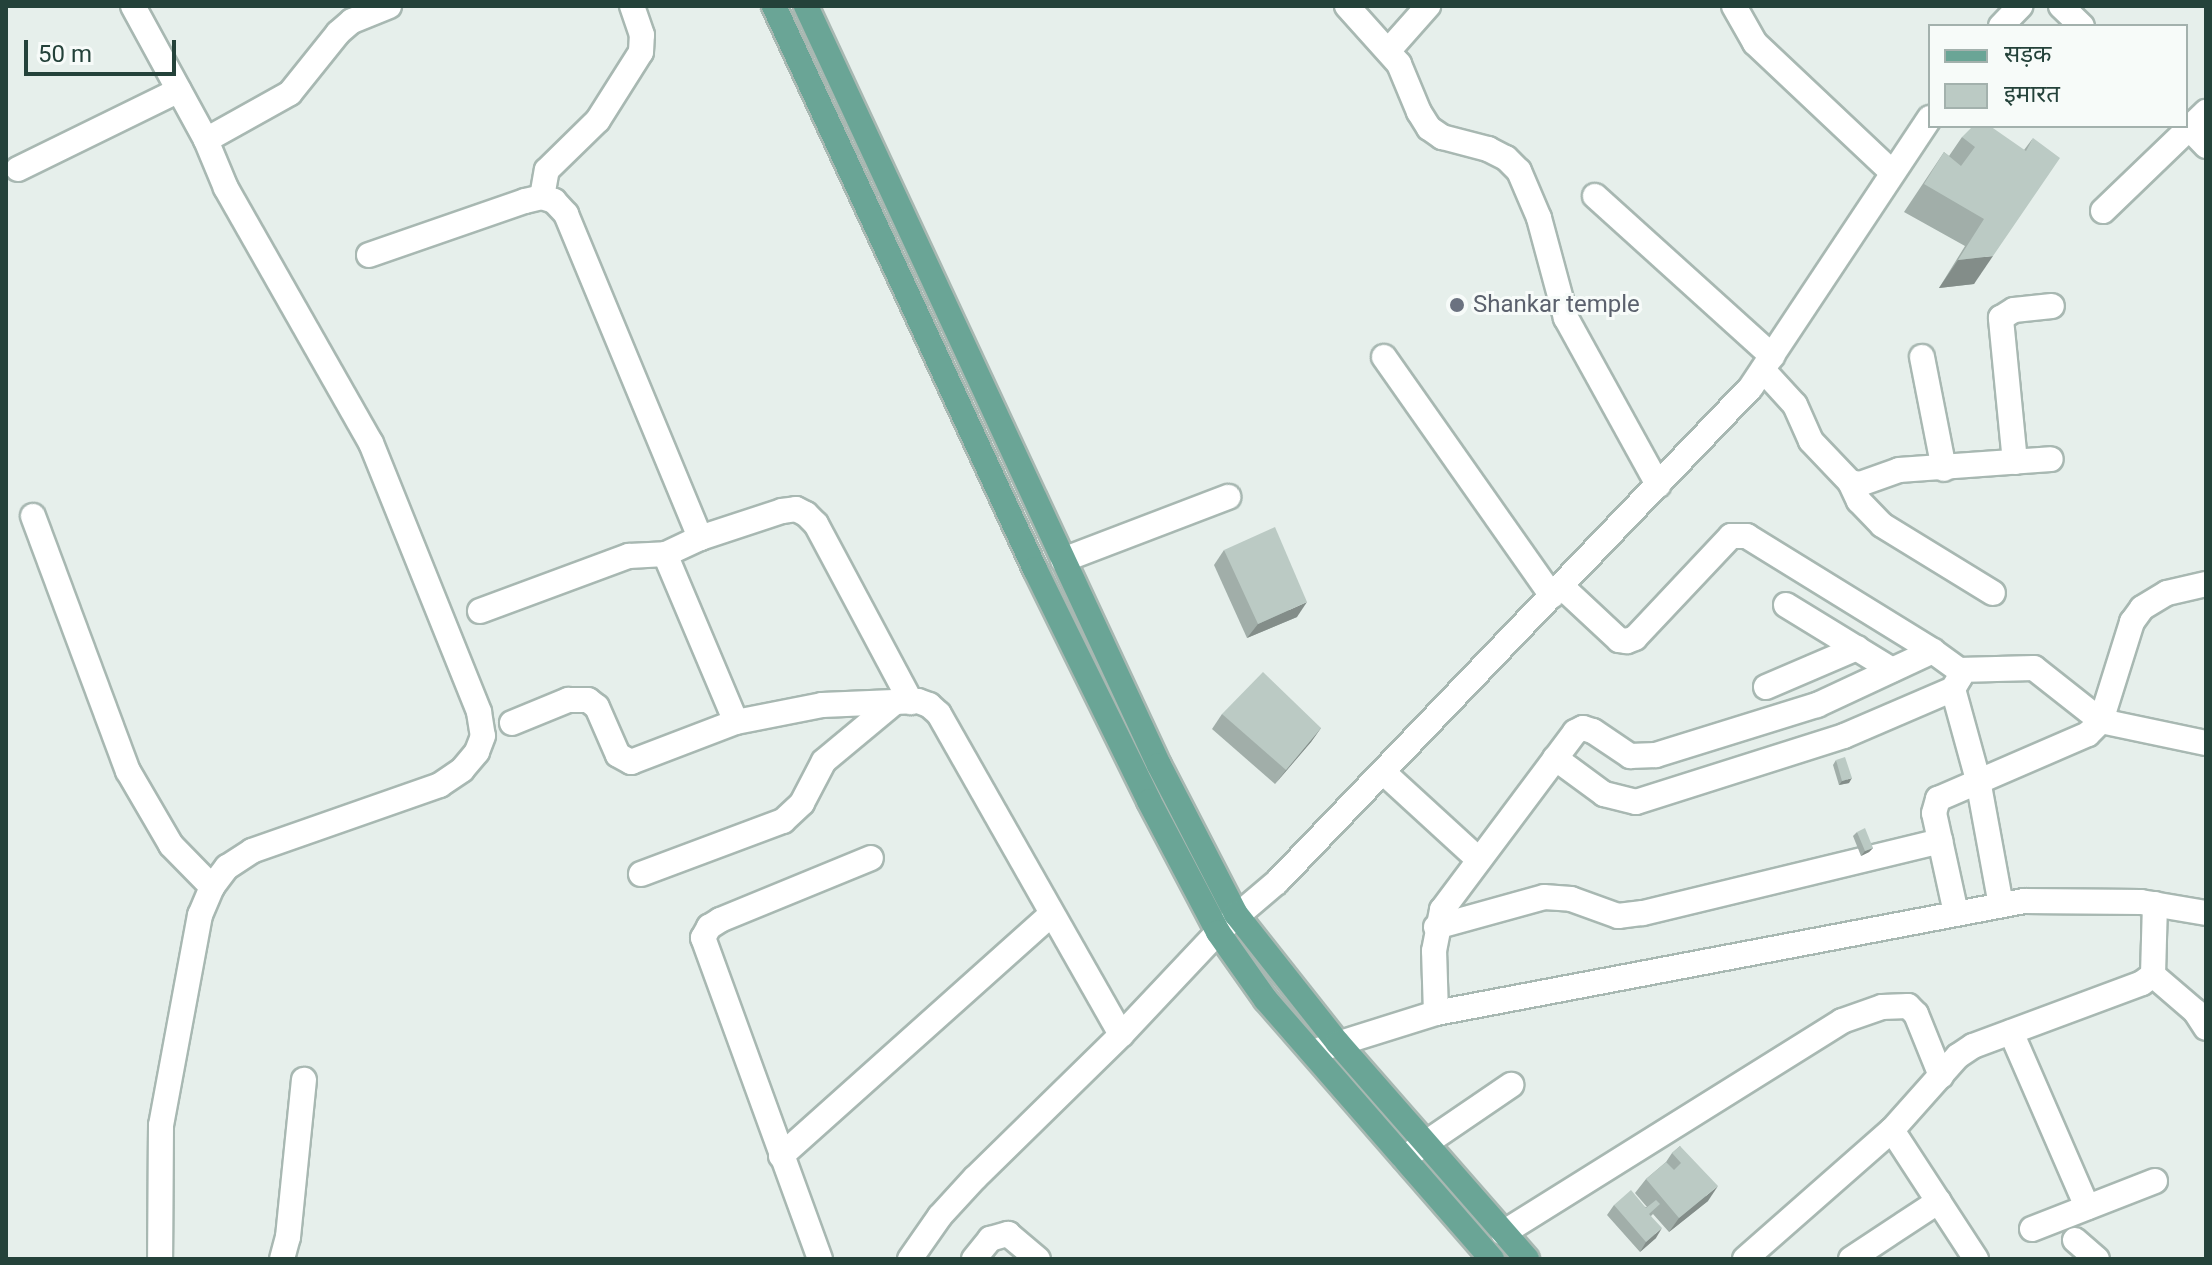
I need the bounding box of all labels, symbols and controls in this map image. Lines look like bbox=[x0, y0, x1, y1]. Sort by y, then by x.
scale bar bbox=[28, 24, 180, 74]
legend bbox=[1928, 24, 2188, 128]
text: 50 m bbox=[38, 40, 92, 68]
text: सड़क bbox=[2004, 40, 2052, 68]
text: इमारत bbox=[2004, 80, 2060, 108]
place label: Shankar temple bbox=[1473, 291, 1640, 319]
marker: Shankar temple bbox=[1448, 296, 1466, 314]

